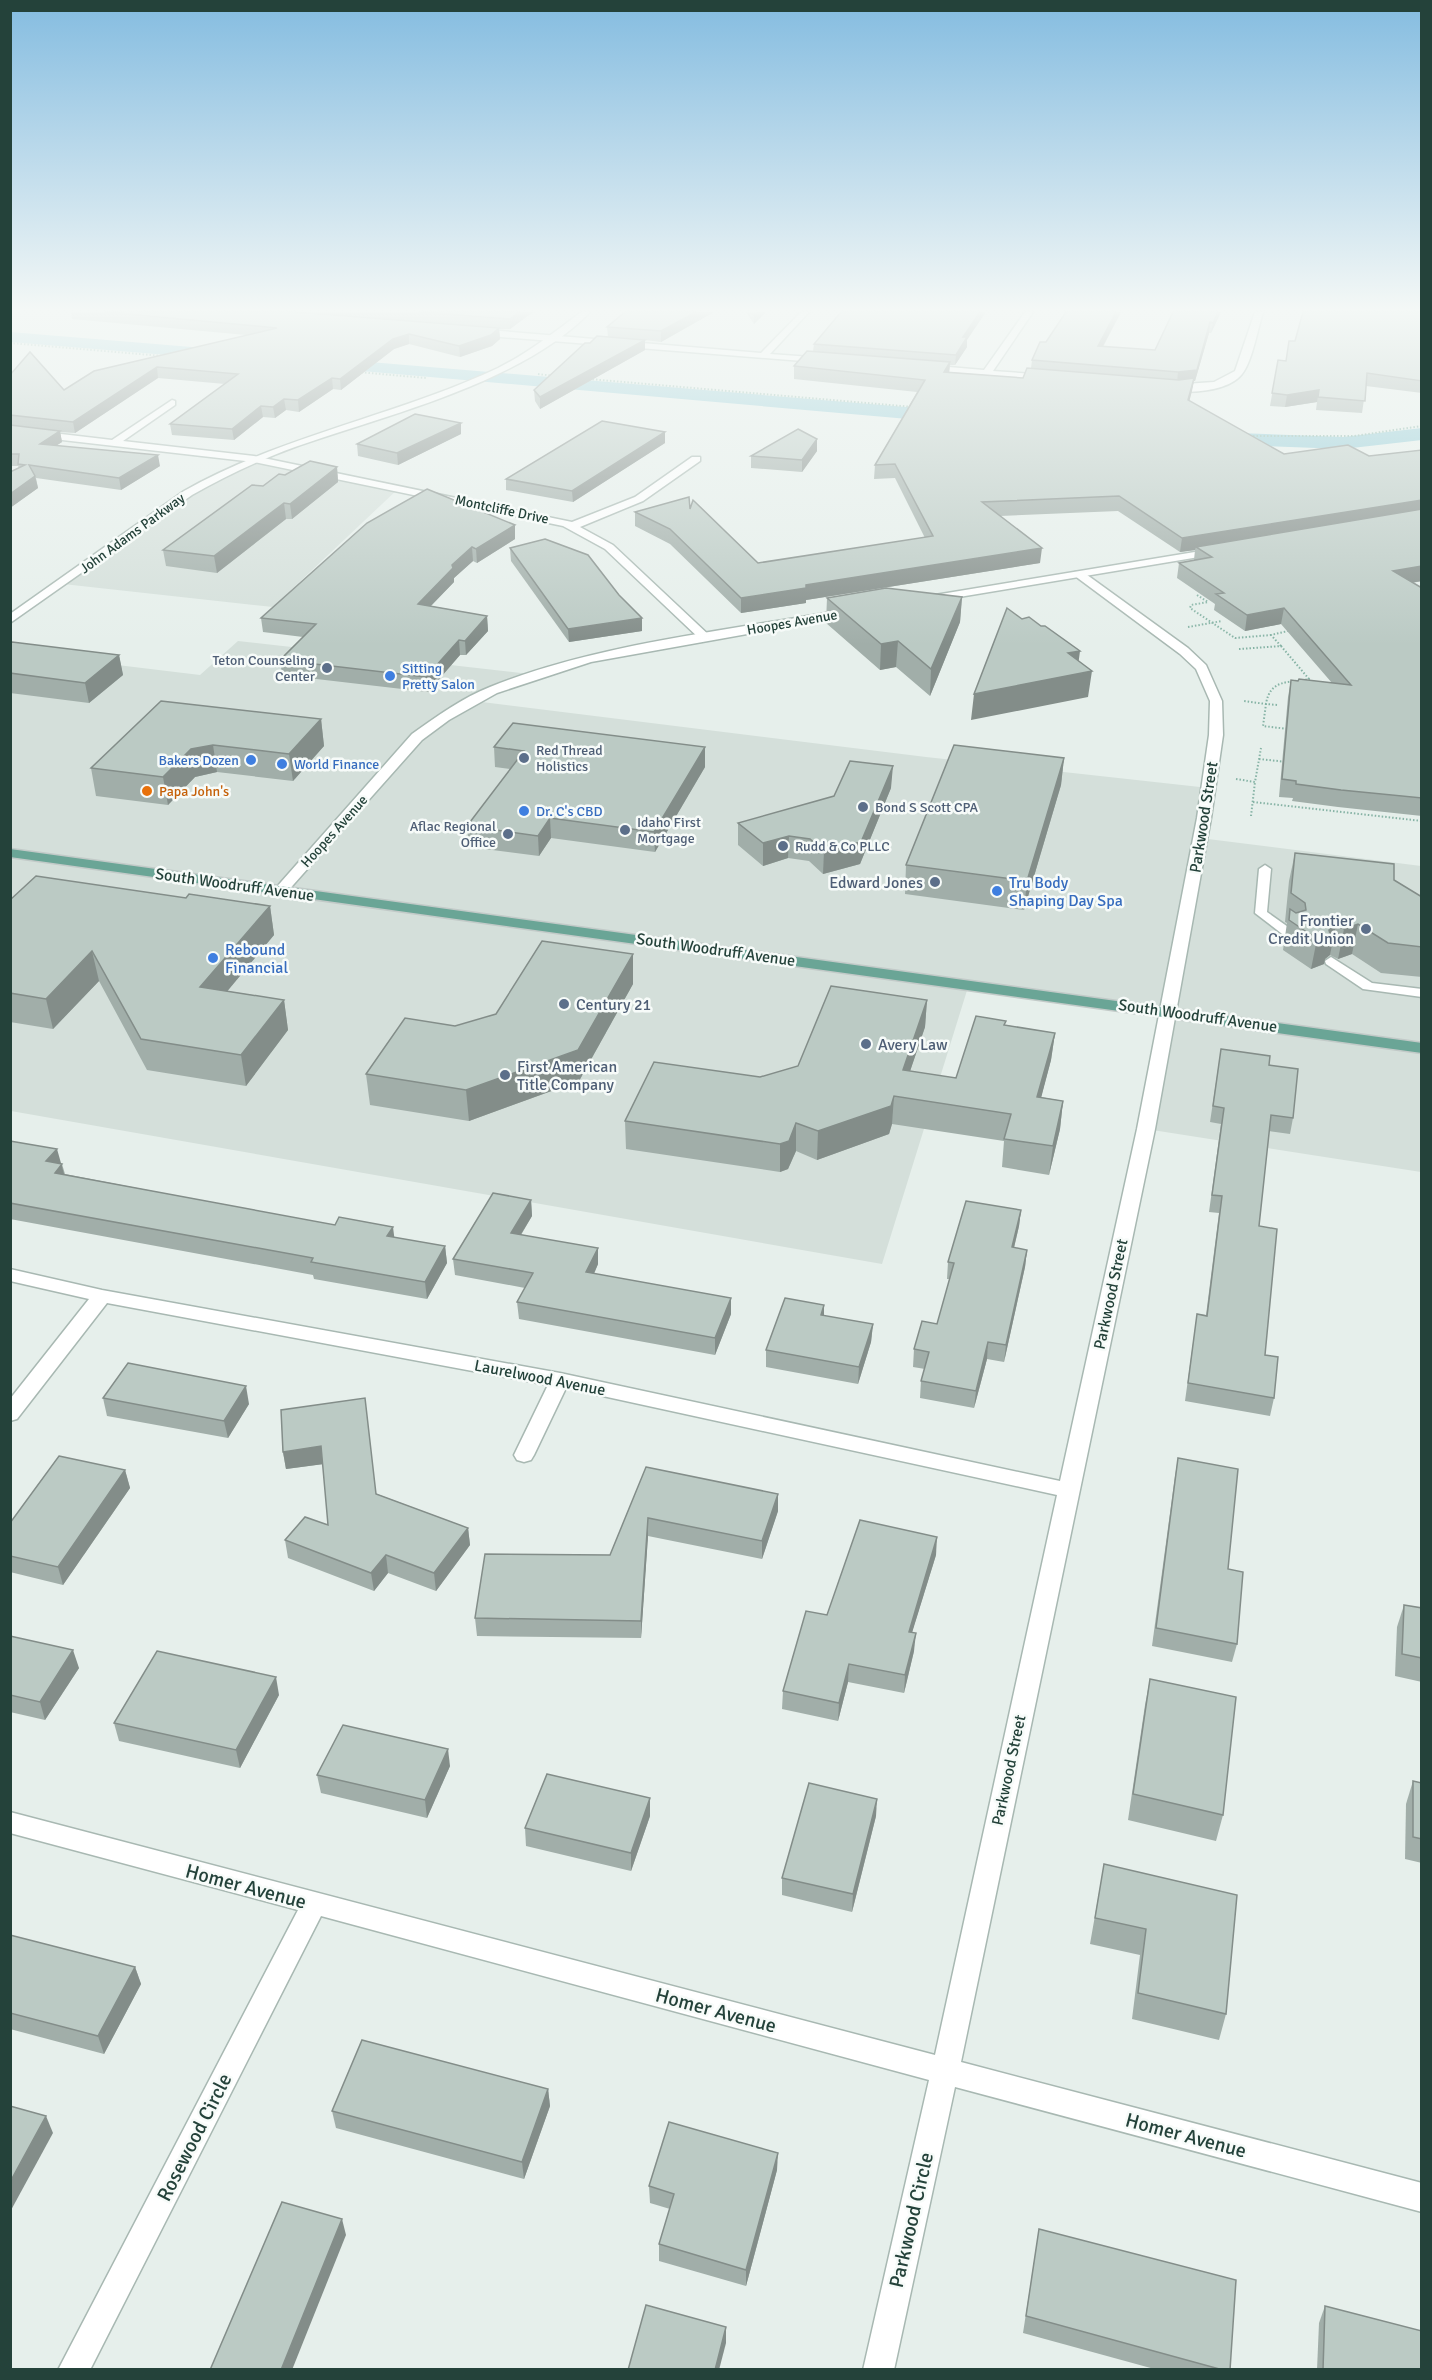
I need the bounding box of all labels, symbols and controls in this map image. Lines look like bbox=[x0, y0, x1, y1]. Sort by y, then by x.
street label: John Adams Parkway bbox=[76, 489, 188, 577]
street label: Montcliffe Drive bbox=[453, 491, 550, 528]
street label: Hoopes Avenue bbox=[746, 606, 839, 639]
place label: Teton Counseling Center bbox=[213, 652, 316, 685]
place label: Sitting Pretty Salon bbox=[402, 660, 475, 693]
marker: Teton Counseling Center bbox=[320, 661, 334, 675]
marker: Sitting Pretty Salon bbox=[383, 669, 397, 683]
place label: Red Thread Holistics bbox=[536, 742, 603, 775]
marker: Red Thread Holistics bbox=[517, 751, 531, 765]
place label: Bakers Dozen bbox=[159, 752, 239, 769]
marker: Bakers Dozen bbox=[244, 753, 258, 767]
place label: World Finance bbox=[294, 756, 379, 773]
marker: World Finance bbox=[275, 757, 289, 771]
street label: Parkwood Street bbox=[1185, 760, 1223, 874]
place label: Papa John's bbox=[159, 783, 229, 800]
marker: Papa John's bbox=[140, 784, 154, 798]
street label: Hoopes Avenue bbox=[297, 792, 371, 871]
place label: Bond S Scott CPA bbox=[875, 799, 979, 816]
marker: Bond S Scott CPA bbox=[856, 800, 870, 814]
place label: Dr. C's CBD bbox=[536, 803, 603, 820]
marker: Dr. C's CBD bbox=[517, 804, 531, 818]
place label: Idaho First Mortgage bbox=[637, 814, 701, 847]
place label: Aflac Regional Office bbox=[410, 818, 496, 851]
marker: Idaho First Mortgage bbox=[618, 823, 632, 837]
marker: Aflac Regional Office bbox=[501, 827, 515, 841]
place label: Rudd & Co PLLC bbox=[795, 838, 890, 855]
marker: Rudd & Co PLLC bbox=[776, 839, 790, 853]
street label: South Woodruff Avenue bbox=[154, 864, 316, 906]
place label: Edward Jones bbox=[829, 873, 923, 893]
place label: Tru Body Shaping Day Spa bbox=[1009, 873, 1123, 911]
marker: Edward Jones bbox=[928, 875, 942, 889]
marker: Tru Body Shaping Day Spa bbox=[990, 884, 1004, 898]
place label: Frontier Credit Union bbox=[1268, 911, 1354, 949]
marker: Frontier Credit Union bbox=[1359, 922, 1373, 936]
street label: South Woodruff Avenue bbox=[635, 929, 797, 971]
place label: Rebound Financial bbox=[225, 940, 288, 978]
marker: Rebound Financial bbox=[206, 951, 220, 965]
place label: Century 21 bbox=[576, 995, 651, 1015]
street label: South Woodruff Avenue bbox=[1117, 995, 1279, 1037]
marker: Century 21 bbox=[557, 997, 571, 1011]
place label: Avery Law bbox=[878, 1035, 948, 1055]
marker: Avery Law bbox=[859, 1037, 873, 1051]
place label: First American Title Company bbox=[517, 1057, 617, 1095]
marker: First American Title Company bbox=[498, 1068, 512, 1082]
street label: Parkwood Street bbox=[1090, 1237, 1133, 1351]
street label: Laurelwood Avenue bbox=[472, 1355, 607, 1401]
street label: Parkwood Street bbox=[988, 1713, 1031, 1827]
street label: Homer Avenue bbox=[183, 1858, 309, 1915]
street label: Homer Avenue bbox=[653, 1982, 779, 2039]
street label: Rosewood Circle bbox=[151, 2069, 237, 2205]
street label: Homer Avenue bbox=[1123, 2107, 1249, 2164]
street label: Parkwood Circle bbox=[884, 2150, 939, 2290]

